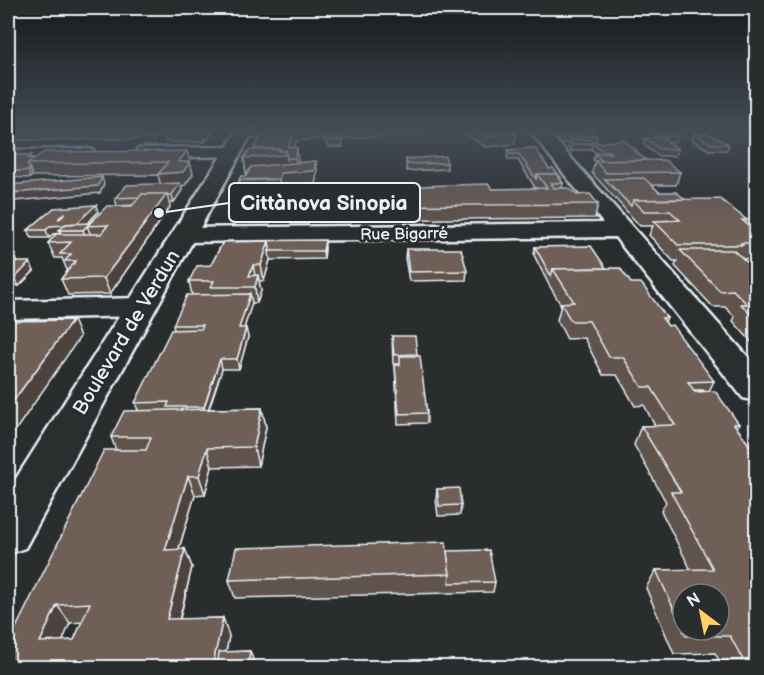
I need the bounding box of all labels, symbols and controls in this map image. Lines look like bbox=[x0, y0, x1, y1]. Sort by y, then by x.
callout: Cittànova Sinopia bbox=[229, 183, 420, 222]
text: Cittànova Sinopia bbox=[240, 191, 408, 216]
street label: Rue Bigarré bbox=[360, 224, 449, 245]
street label: Boulevard de Verdun bbox=[68, 246, 186, 419]
north arrow bbox=[671, 582, 731, 642]
text: N bbox=[684, 589, 704, 612]

